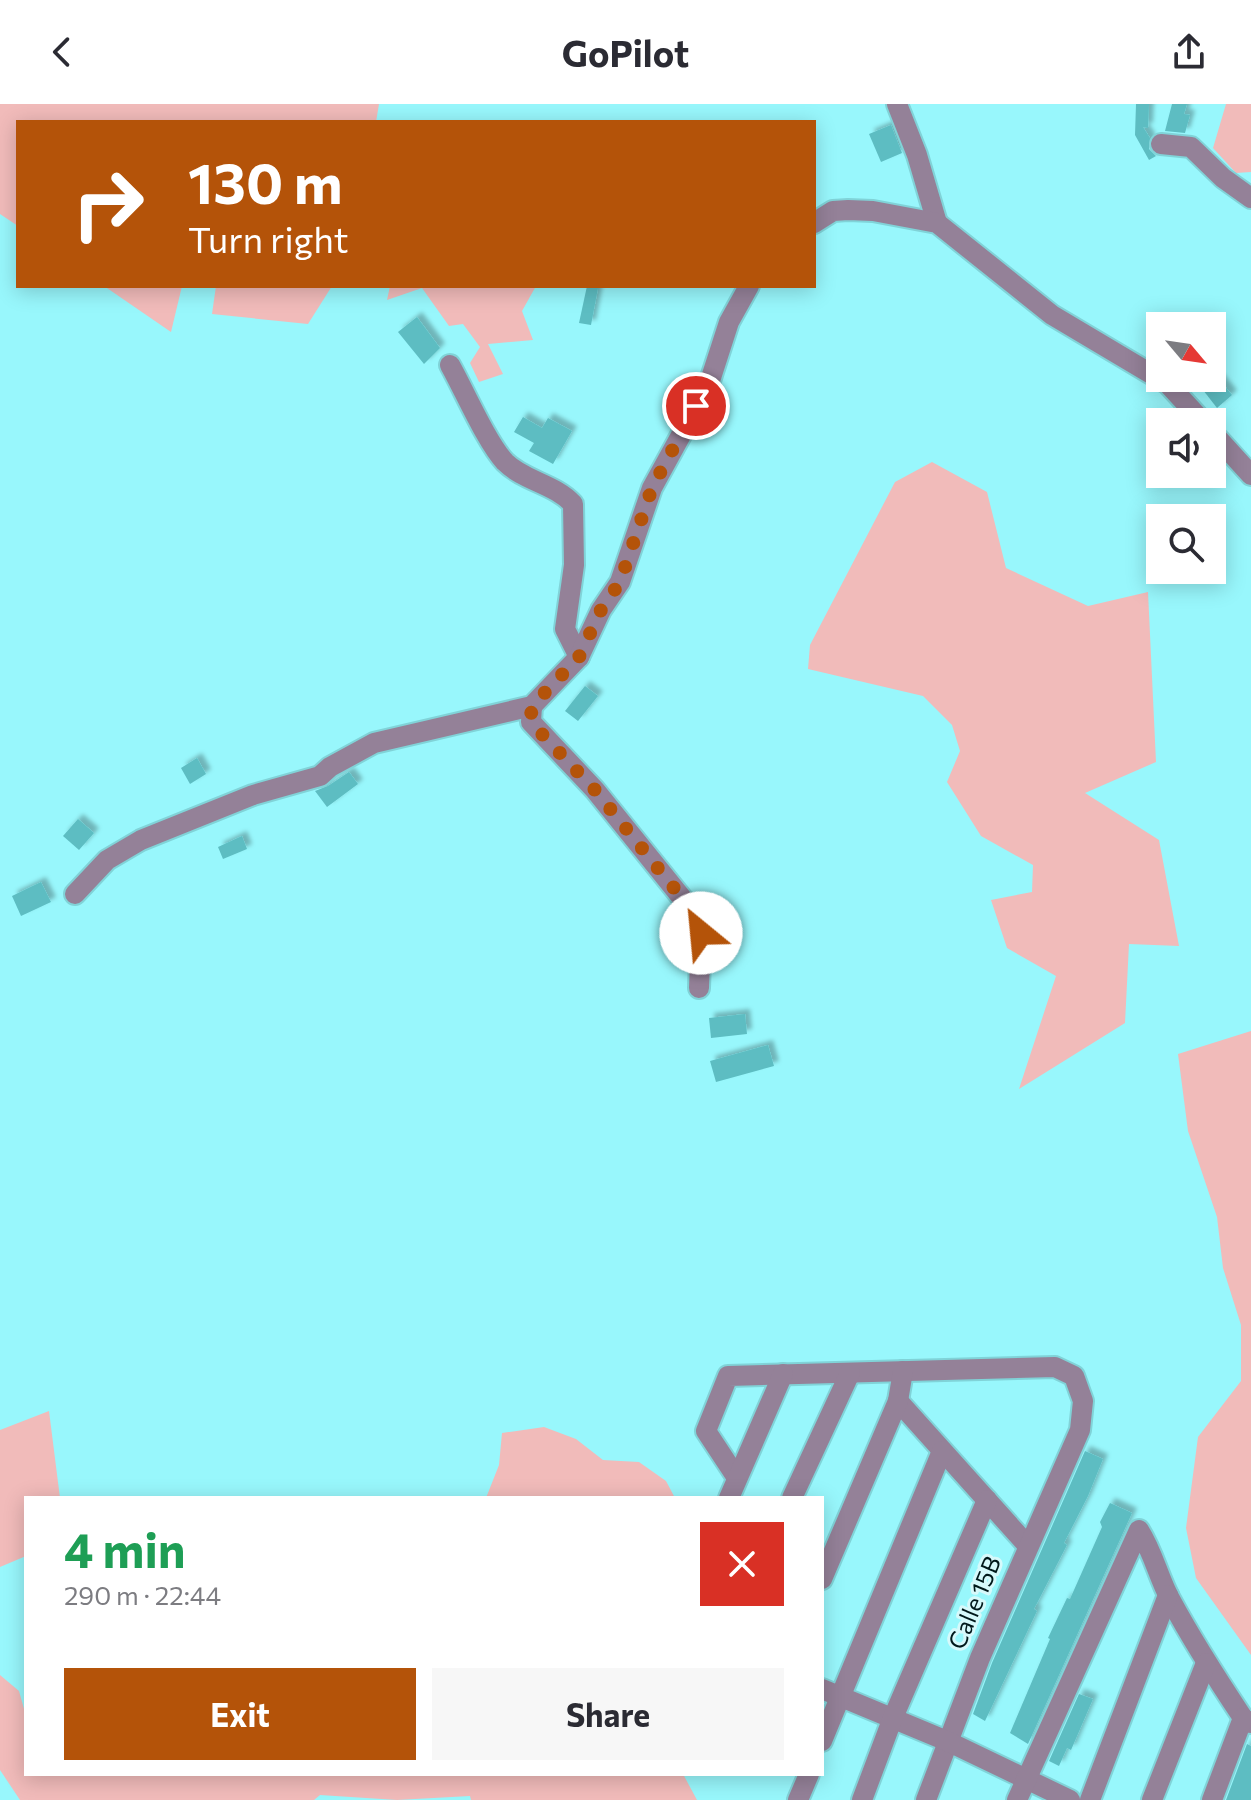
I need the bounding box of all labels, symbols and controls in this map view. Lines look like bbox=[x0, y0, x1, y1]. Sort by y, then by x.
icon: back bbox=[40, 30, 84, 74]
text: GoPilot bbox=[562, 30, 689, 74]
icon: share bbox=[1167, 30, 1211, 74]
text: 130 m bbox=[188, 147, 343, 216]
icon: right bbox=[56, 152, 160, 256]
text: Turn right bbox=[188, 216, 349, 260]
north arrow bbox=[1146, 312, 1226, 392]
map controls bbox=[1146, 312, 1226, 584]
pin bbox=[662, 372, 730, 440]
icon: arrive bbox=[674, 384, 718, 428]
button: sound bbox=[1146, 408, 1226, 488]
button: search bbox=[1146, 504, 1226, 584]
position arrow bbox=[659, 891, 743, 975]
text: 4 min bbox=[64, 1519, 186, 1578]
button: close bbox=[700, 1522, 784, 1606]
street label: Calle 15B bbox=[941, 1552, 1006, 1653]
text: 290 m · 22:44 bbox=[64, 1579, 221, 1610]
button: Exit bbox=[64, 1668, 416, 1760]
button: Share bbox=[432, 1668, 784, 1760]

